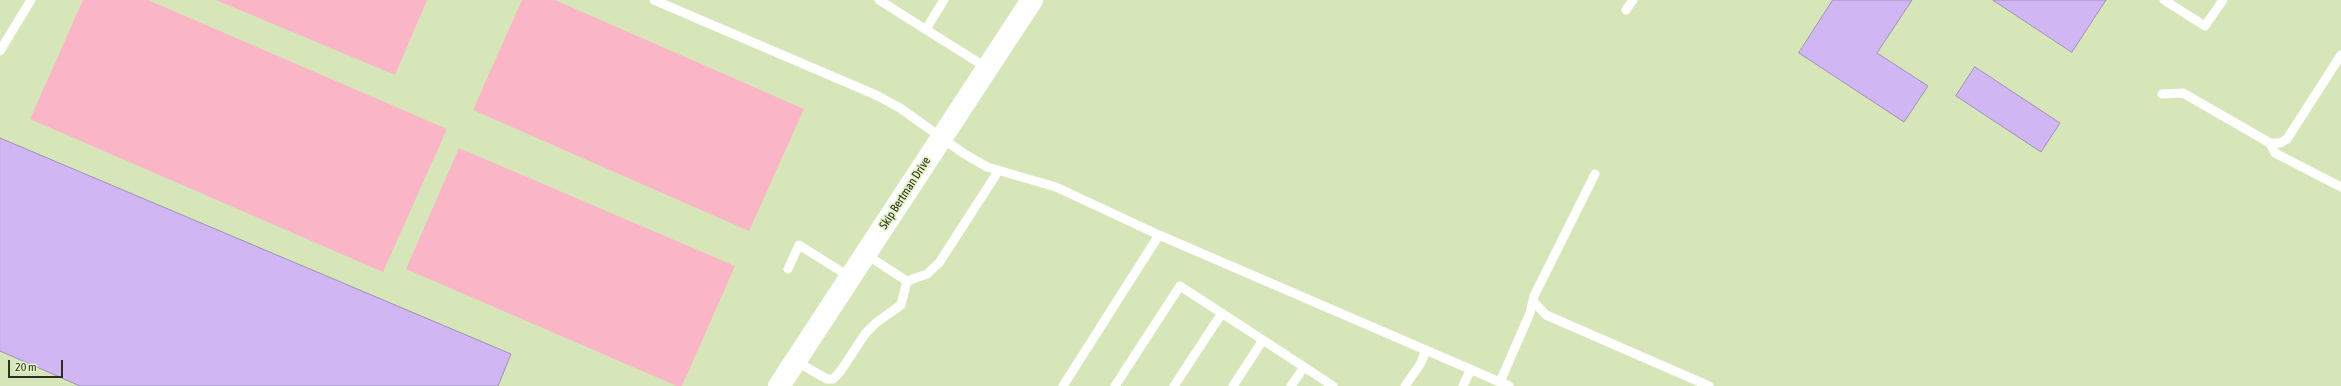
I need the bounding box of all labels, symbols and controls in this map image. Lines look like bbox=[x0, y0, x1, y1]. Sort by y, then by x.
street label: Skip Bertman Drive bbox=[876, 154, 934, 232]
scale bar bbox=[10, 352, 65, 378]
text: 20 m bbox=[15, 360, 37, 374]

